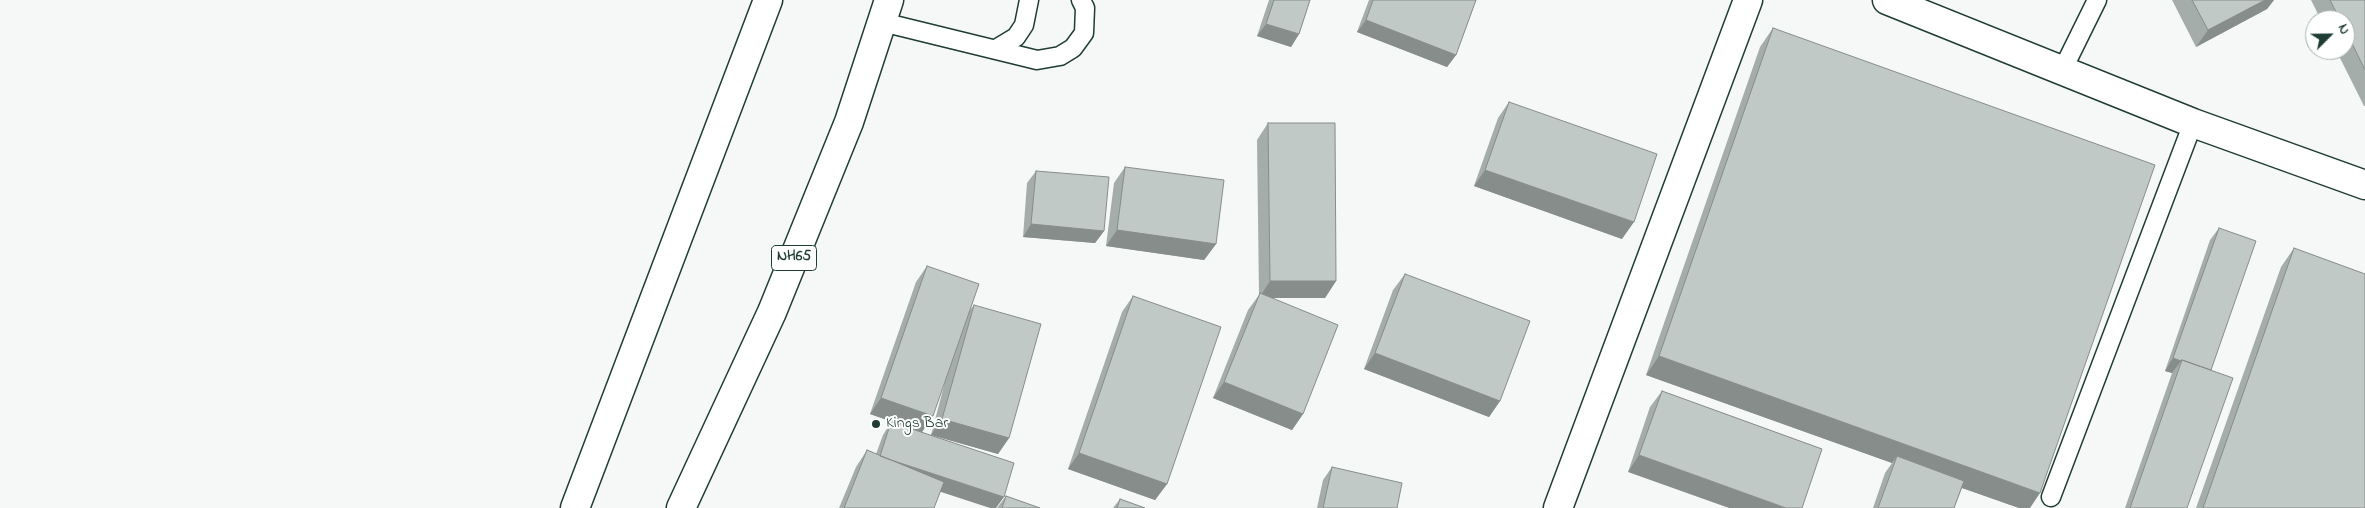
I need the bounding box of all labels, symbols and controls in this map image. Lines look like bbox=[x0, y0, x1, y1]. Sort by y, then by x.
north arrow bbox=[2305, 10, 2355, 60]
text: N bbox=[2332, 21, 2355, 38]
road number: NH65 bbox=[772, 246, 816, 270]
place label: Kings Bar bbox=[886, 414, 948, 434]
marker: Kings Bar bbox=[870, 418, 882, 430]

